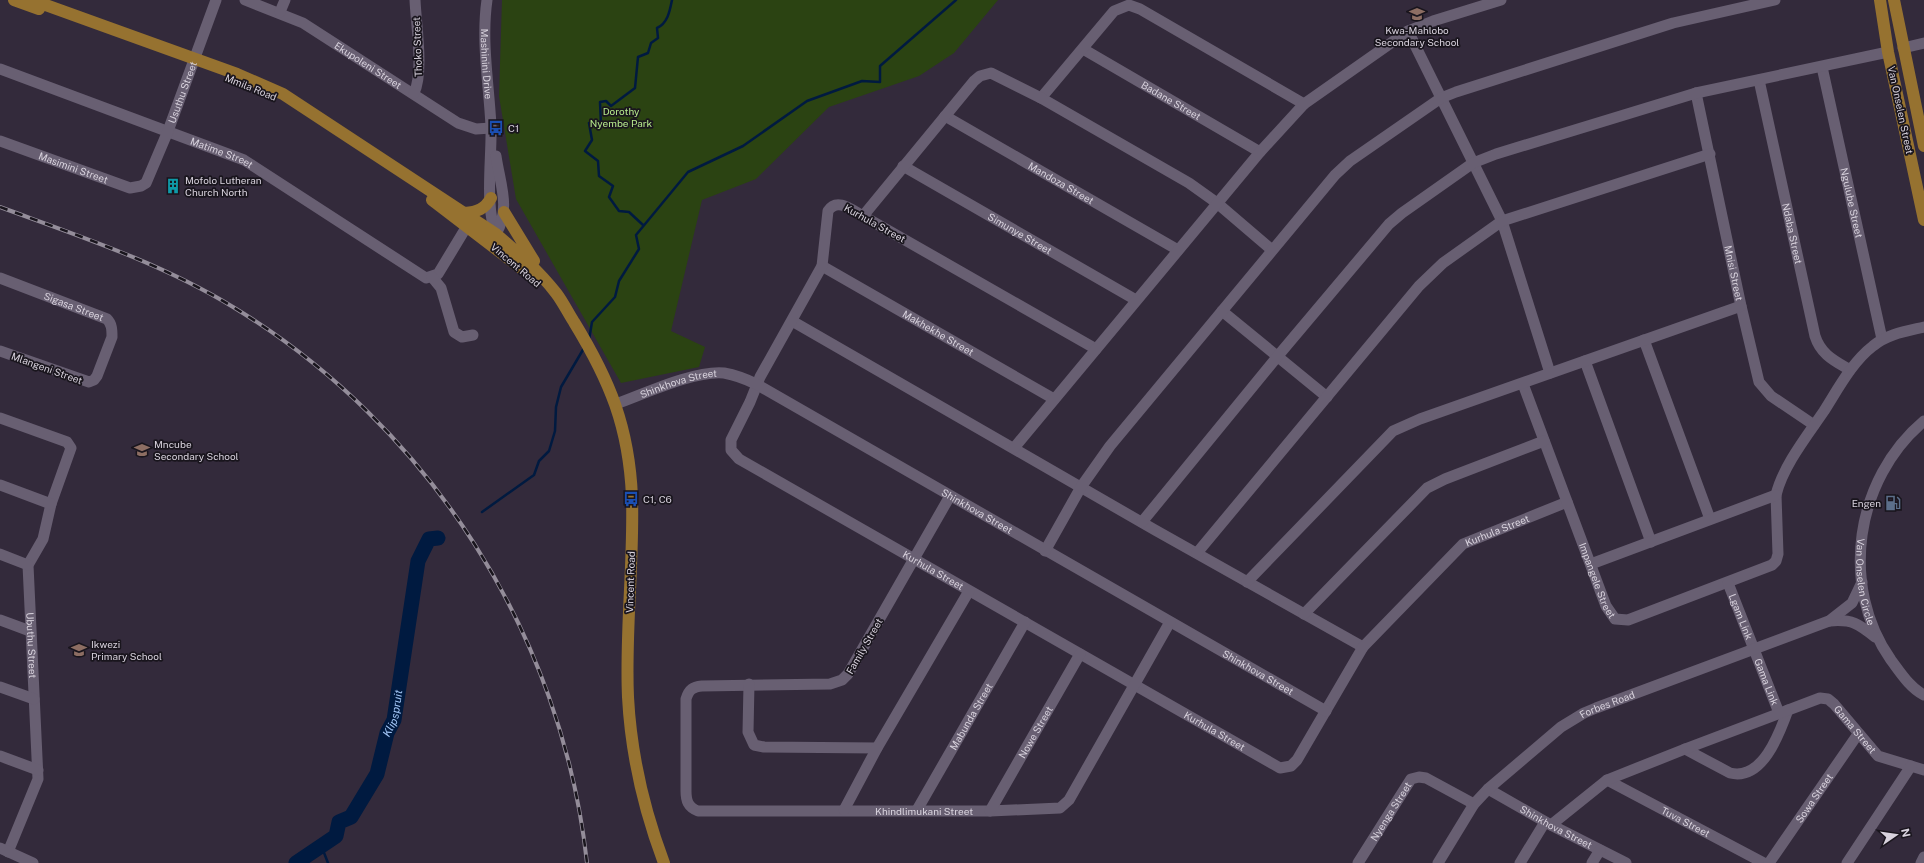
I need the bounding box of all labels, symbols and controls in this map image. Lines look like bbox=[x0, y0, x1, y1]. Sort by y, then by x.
school or university icon: Kwa-Mahlobo Secondary School bbox=[1408, 5, 1426, 23]
street label: Thoko Street bbox=[410, 17, 424, 77]
place label: Kwa-Mahlobo Secondary School bbox=[1375, 24, 1459, 48]
street label: Mashinini Drive bbox=[479, 29, 495, 100]
street label: Ekupoleni Street bbox=[332, 39, 404, 91]
street label: Usuthu Street bbox=[165, 60, 199, 125]
street label: Van Onselen Street bbox=[1886, 65, 1916, 155]
street label: Mmila Road bbox=[223, 71, 279, 103]
street label: Badane Street bbox=[1139, 78, 1203, 122]
park label: Dorothy Nyembe Park bbox=[590, 105, 653, 129]
bus stop icon: C1 bbox=[487, 119, 505, 137]
place label: C1 bbox=[508, 122, 519, 134]
street label: Matime Street bbox=[189, 135, 256, 170]
street label: Masimini Street bbox=[37, 149, 110, 186]
street label: Mandoza Street bbox=[1026, 159, 1096, 206]
street label: Ngulube Street bbox=[1838, 167, 1866, 239]
place label: Mofolo Lutheran Church North bbox=[185, 174, 262, 198]
building icon: Mofolo Lutheran Church North bbox=[164, 177, 182, 195]
street label: Kurhula Street bbox=[842, 201, 908, 245]
street label: Ndaba Street bbox=[1780, 202, 1805, 265]
street label: Simunye Street bbox=[986, 210, 1054, 256]
street label: Vincent Road bbox=[489, 241, 543, 289]
street label: Mnisi Street bbox=[1722, 244, 1746, 302]
street label: Sigasa Street bbox=[42, 289, 105, 323]
street label: Makhekhe Street bbox=[901, 308, 976, 358]
street label: Mlangeni Street bbox=[10, 350, 84, 386]
street label: Shinkhova Street bbox=[638, 367, 717, 400]
place label: Mncube Secondary School bbox=[154, 438, 239, 462]
school or university icon: Mncube Secondary School bbox=[133, 441, 151, 459]
street label: Shinkhova Street bbox=[940, 486, 1015, 536]
bus stop icon: C1, C6 bbox=[622, 490, 640, 508]
place label: C1, C6 bbox=[643, 493, 672, 505]
fuel station icon: Engen bbox=[1884, 494, 1902, 512]
place label: Engen bbox=[1852, 497, 1881, 509]
street label: Kurhula Street bbox=[1463, 512, 1531, 549]
street label: Van Onselen Circle bbox=[1854, 538, 1878, 627]
street label: Impangele Street bbox=[1577, 541, 1619, 620]
street label: Kurhula Street bbox=[901, 548, 966, 592]
street label: Vincent Road bbox=[623, 551, 637, 613]
street label: Lgam Link bbox=[1727, 592, 1756, 642]
street label: Ubuthu Street bbox=[24, 612, 39, 678]
street label: Family Street bbox=[843, 616, 885, 676]
place label: Ikwezi Primary School bbox=[91, 638, 162, 662]
school or university icon: Ikwezi Primary School bbox=[70, 641, 88, 659]
street label: Shinkhova Street bbox=[1221, 647, 1296, 697]
street label: Gama Link bbox=[1752, 657, 1781, 707]
street label: Mabunda Street bbox=[947, 681, 995, 752]
water label: Klipspruit bbox=[380, 688, 405, 739]
street label: Forbes Road bbox=[1577, 688, 1636, 720]
street label: Gama Street bbox=[1832, 703, 1879, 756]
street label: Nowe Street bbox=[1016, 704, 1055, 760]
street label: Kurhula Street bbox=[1182, 709, 1247, 753]
street label: Sowa Street bbox=[1793, 771, 1835, 825]
street label: Nyenga Street bbox=[1367, 780, 1414, 843]
street label: Shinkhova Street bbox=[1518, 803, 1594, 851]
street label: Tuva Street bbox=[1659, 804, 1712, 839]
street label: Khindlimukani Street bbox=[875, 805, 973, 817]
north arrow bbox=[1876, 815, 1916, 855]
text: N bbox=[1899, 827, 1913, 838]

